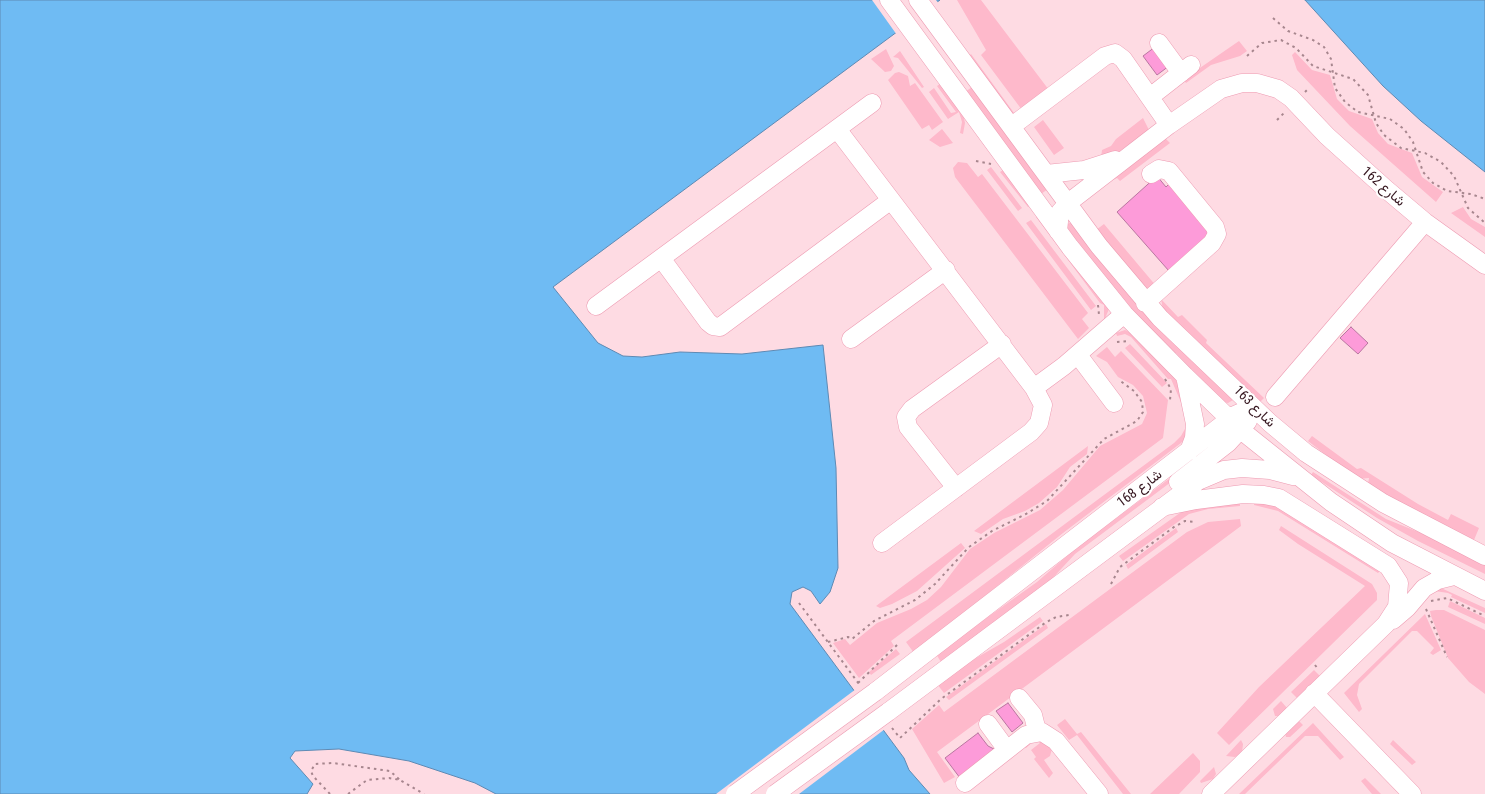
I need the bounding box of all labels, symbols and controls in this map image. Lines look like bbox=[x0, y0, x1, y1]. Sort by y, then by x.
street label: شارع 162 bbox=[1358, 164, 1408, 210]
street label: شارع 163 bbox=[1230, 383, 1278, 431]
street label: شارع 168 bbox=[1114, 467, 1166, 511]

